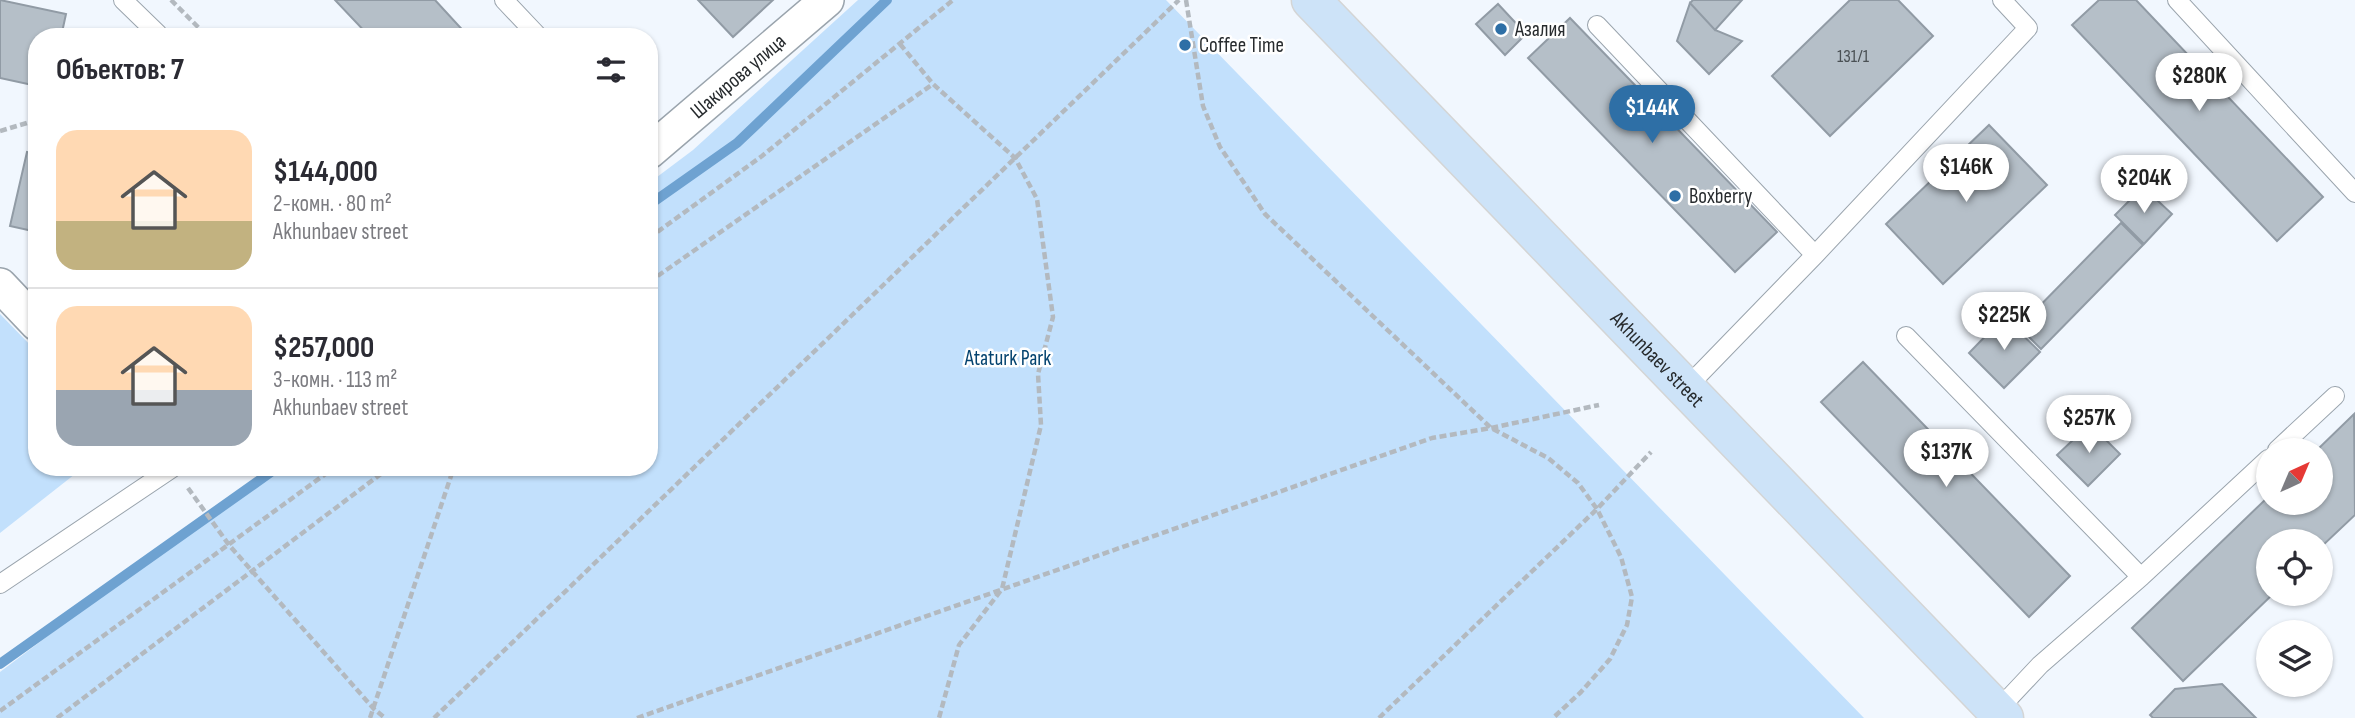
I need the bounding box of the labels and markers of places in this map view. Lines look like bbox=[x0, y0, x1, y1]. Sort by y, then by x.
place label: Азалия bbox=[1514, 17, 1565, 42]
marker: Азалия bbox=[1493, 21, 1509, 37]
place label: Coffee Time bbox=[1199, 33, 1284, 58]
marker: Coffee Time bbox=[1177, 37, 1193, 53]
pin: $280K bbox=[2150, 54, 2248, 113]
pin: $144K bbox=[1603, 86, 1701, 145]
pin: $146K bbox=[1917, 144, 2015, 204]
pin: $204K bbox=[2095, 156, 2193, 215]
place label: Boxberry bbox=[1689, 184, 1752, 209]
marker: Boxberry bbox=[1667, 188, 1683, 204]
pin: $225K bbox=[1955, 292, 2053, 352]
pin: $257K bbox=[2040, 396, 2138, 455]
pin: $137K bbox=[1897, 430, 1995, 489]

